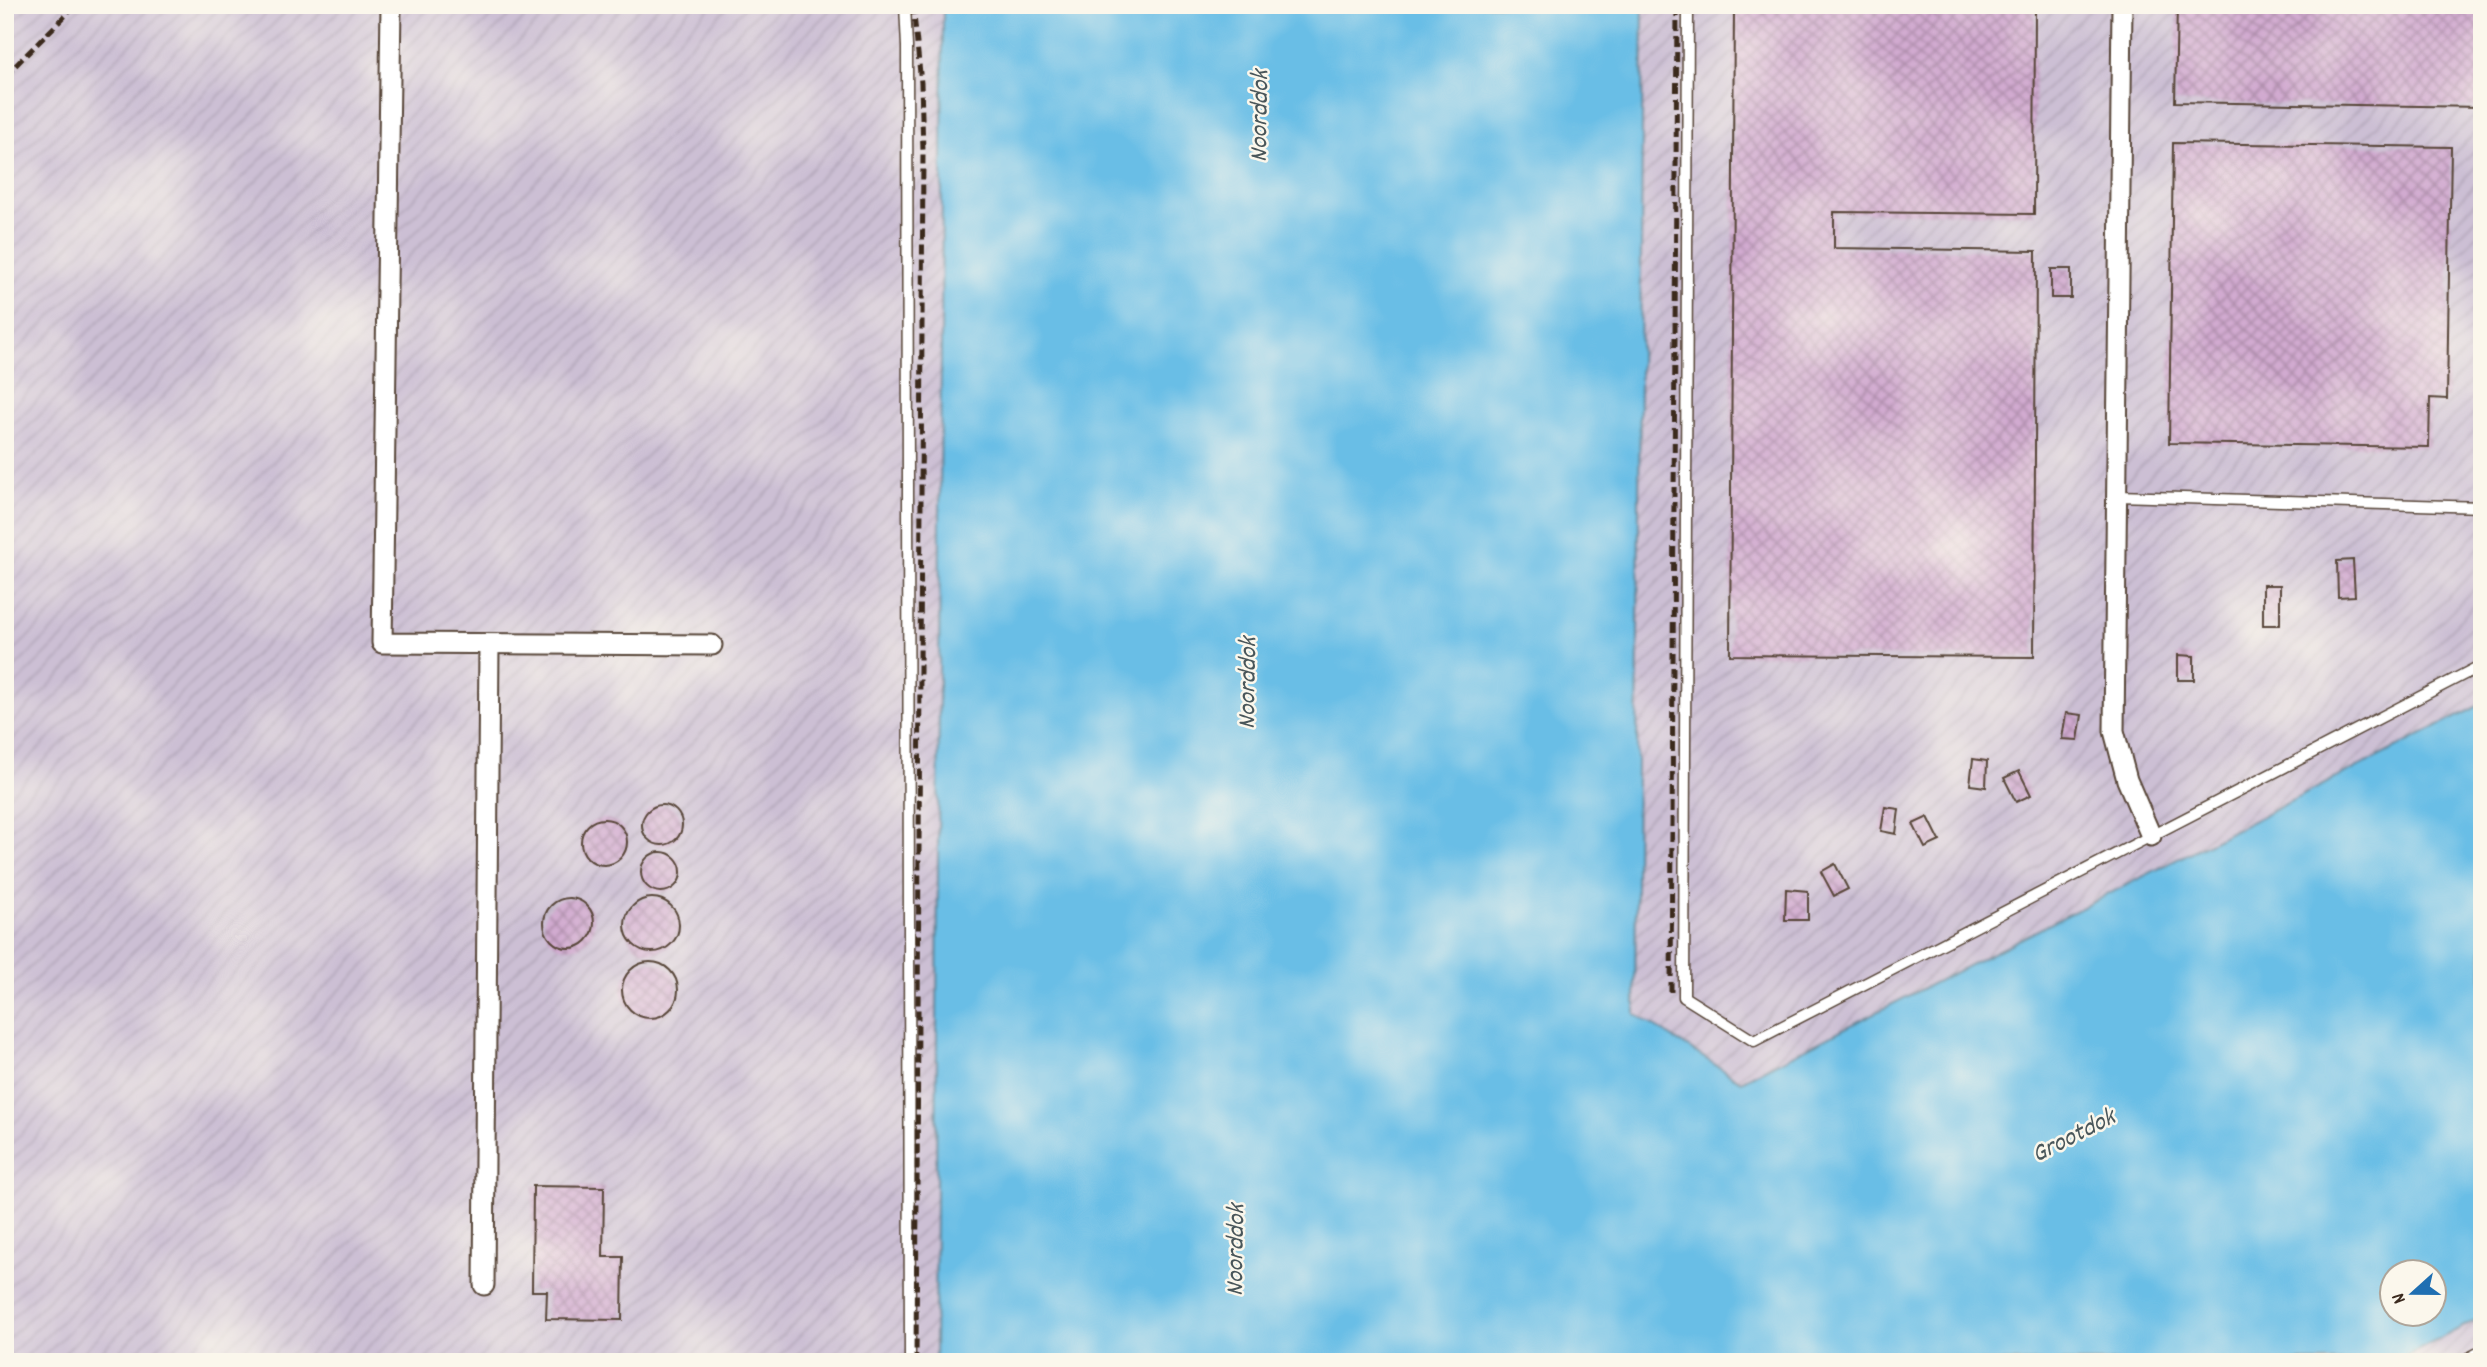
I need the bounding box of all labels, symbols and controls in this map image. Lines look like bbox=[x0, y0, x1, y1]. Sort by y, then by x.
water label: Noorddok bbox=[1242, 67, 1280, 162]
water label: Noorddok bbox=[1230, 634, 1268, 729]
water label: Grootdok bbox=[2026, 1099, 2125, 1174]
water label: Noorddok bbox=[1218, 1201, 1256, 1296]
north arrow bbox=[2378, 1258, 2448, 1328]
text: N bbox=[2386, 1289, 2415, 1307]

